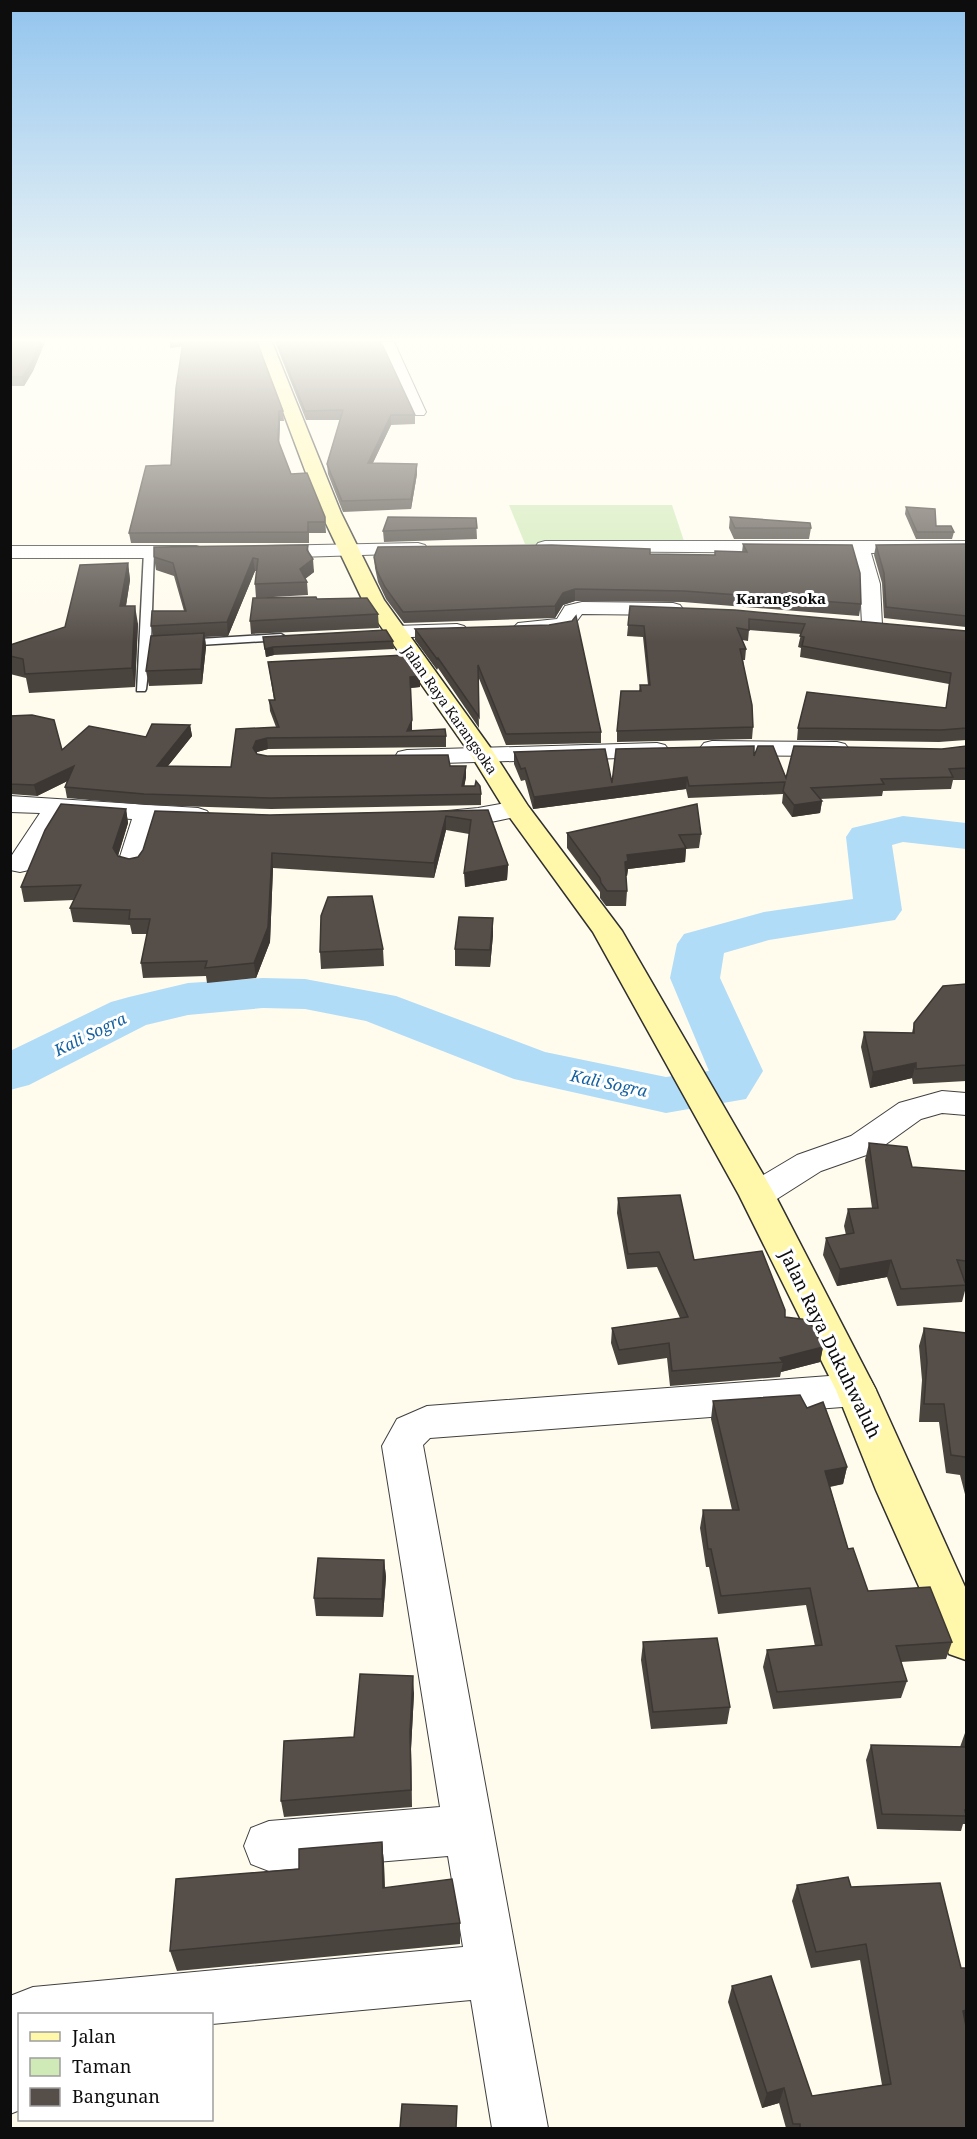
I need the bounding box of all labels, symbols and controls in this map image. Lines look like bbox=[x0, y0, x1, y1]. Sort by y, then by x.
district label: Karangsoka bbox=[736, 588, 826, 608]
street label: Jalan Raya Karangsoka bbox=[398, 641, 502, 778]
water label: Kali Sogra bbox=[49, 1007, 130, 1061]
water label: Kali Sogra bbox=[568, 1064, 650, 1102]
street label: Jalan Raya Dukuhwaluh bbox=[774, 1244, 887, 1442]
legend bbox=[18, 2013, 213, 2121]
text: Jalan bbox=[71, 2024, 116, 2048]
text: Taman bbox=[72, 2054, 132, 2078]
text: Bangunan bbox=[72, 2084, 160, 2108]

